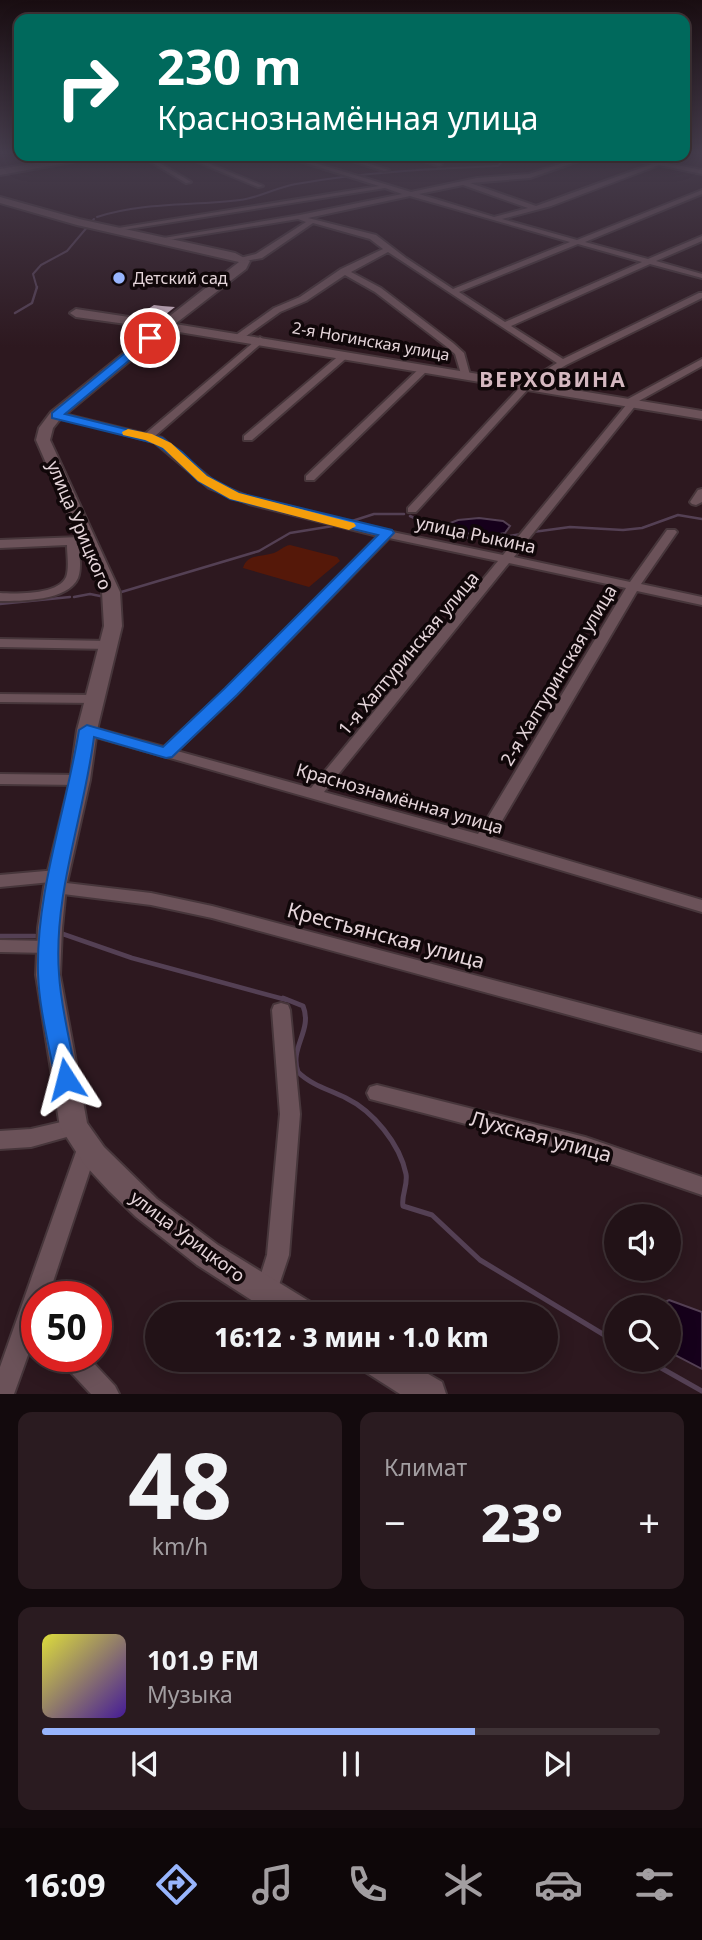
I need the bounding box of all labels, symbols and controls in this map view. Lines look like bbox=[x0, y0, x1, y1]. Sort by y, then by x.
text: 230 m bbox=[157, 33, 302, 99]
icon: right bbox=[42, 42, 133, 133]
text: Краснознамённая улица bbox=[157, 96, 539, 139]
place label: Детский сад bbox=[133, 267, 228, 289]
marker: Детский сад bbox=[111, 270, 127, 286]
pin bbox=[120, 308, 180, 368]
street label: 2-я Ногинская улица bbox=[291, 316, 451, 366]
icon: arrive bbox=[131, 319, 169, 357]
district label: ВЕРХОВИНА bbox=[479, 365, 627, 393]
street label: улица Урицкого bbox=[42, 457, 118, 593]
street label: улица Рыкина bbox=[414, 510, 538, 558]
street label: 1-я Халтуринская улица bbox=[332, 566, 484, 740]
street label: 2-я Халтуринская улица bbox=[494, 580, 622, 770]
street label: Краснознамённая улица bbox=[294, 757, 506, 839]
street label: Крестьянская улица bbox=[284, 895, 488, 975]
position arrow bbox=[29, 1042, 103, 1116]
street label: Лухская улица bbox=[467, 1104, 615, 1168]
street label: улица Урицкого bbox=[126, 1185, 250, 1287]
map controls bbox=[604, 1204, 681, 1372]
button: sound bbox=[604, 1204, 681, 1281]
speed limit sign: 50 bbox=[21, 1281, 112, 1372]
button: search bbox=[604, 1295, 681, 1372]
text: 16:12 · 3 мин · 1.0 km bbox=[214, 1319, 489, 1355]
text: 48 bbox=[128, 1422, 232, 1546]
text: Климат bbox=[384, 1451, 467, 1483]
text: 23° bbox=[481, 1486, 563, 1557]
text: − bbox=[384, 1496, 406, 1548]
text: + bbox=[638, 1496, 660, 1548]
text: km/h bbox=[152, 1530, 208, 1562]
text: 101.9 FM bbox=[147, 1642, 259, 1678]
text: Музыка bbox=[147, 1678, 233, 1710]
icon: previous bbox=[126, 1745, 164, 1783]
icon: pause bbox=[332, 1745, 370, 1783]
icon: next bbox=[538, 1745, 576, 1783]
icon: directions bbox=[152, 1860, 201, 1909]
icon: music bbox=[248, 1860, 297, 1909]
icon: phone bbox=[343, 1860, 392, 1909]
icon: climate bbox=[439, 1860, 488, 1909]
icon: car bbox=[534, 1860, 583, 1909]
icon: filters bbox=[630, 1860, 679, 1909]
text: 16:09 bbox=[23, 1863, 105, 1906]

